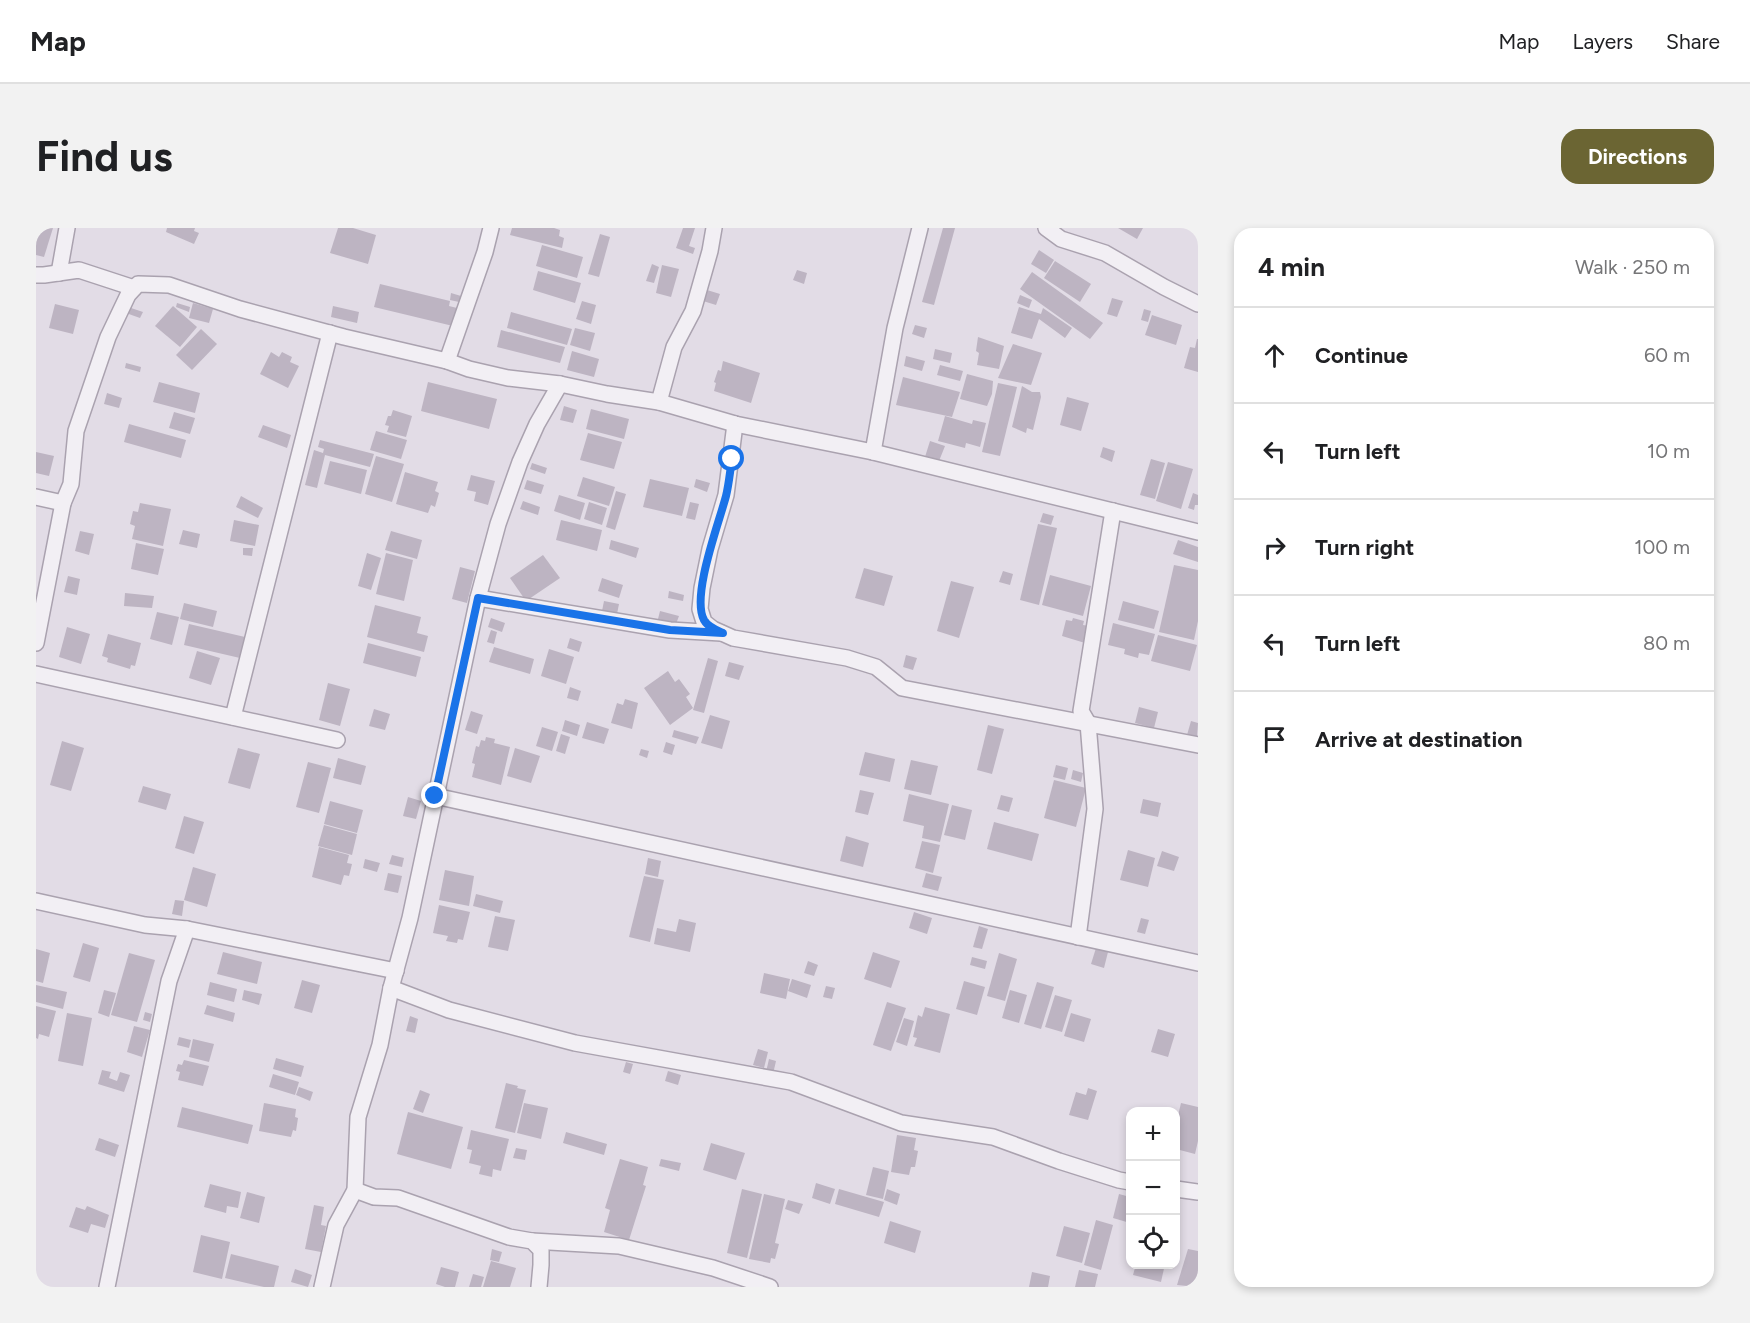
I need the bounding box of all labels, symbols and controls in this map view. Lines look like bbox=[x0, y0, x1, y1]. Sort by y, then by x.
text: Map bbox=[30, 24, 86, 58]
text: Map bbox=[1499, 29, 1539, 54]
text: Layers bbox=[1572, 29, 1633, 54]
text: Share bbox=[1666, 29, 1720, 54]
button: Directions bbox=[1561, 129, 1714, 184]
text: Find us bbox=[36, 131, 173, 182]
text: 4 min bbox=[1258, 251, 1325, 283]
text: Walk · 250 m bbox=[1575, 255, 1690, 279]
icon: ahead bbox=[1258, 339, 1291, 372]
text: Continue bbox=[1315, 342, 1408, 369]
text: 60 m bbox=[1644, 343, 1690, 367]
icon: left bbox=[1258, 435, 1291, 468]
text: Turn left bbox=[1315, 438, 1401, 465]
text: 10 m bbox=[1647, 439, 1690, 463]
route start bbox=[718, 445, 744, 471]
icon: right bbox=[1258, 531, 1291, 564]
text: Turn right bbox=[1315, 534, 1414, 561]
text: 100 m bbox=[1634, 535, 1690, 559]
icon: left bbox=[1258, 627, 1291, 660]
text: Turn left bbox=[1315, 630, 1401, 657]
text: 80 m bbox=[1643, 631, 1690, 655]
icon: arrive bbox=[1258, 723, 1291, 756]
text: Arrive at destination bbox=[1315, 726, 1523, 753]
route end bbox=[421, 782, 447, 808]
map controls bbox=[1126, 1107, 1180, 1269]
button: + bbox=[1126, 1107, 1180, 1161]
button: − bbox=[1126, 1161, 1180, 1215]
button: locate bbox=[1126, 1215, 1180, 1269]

